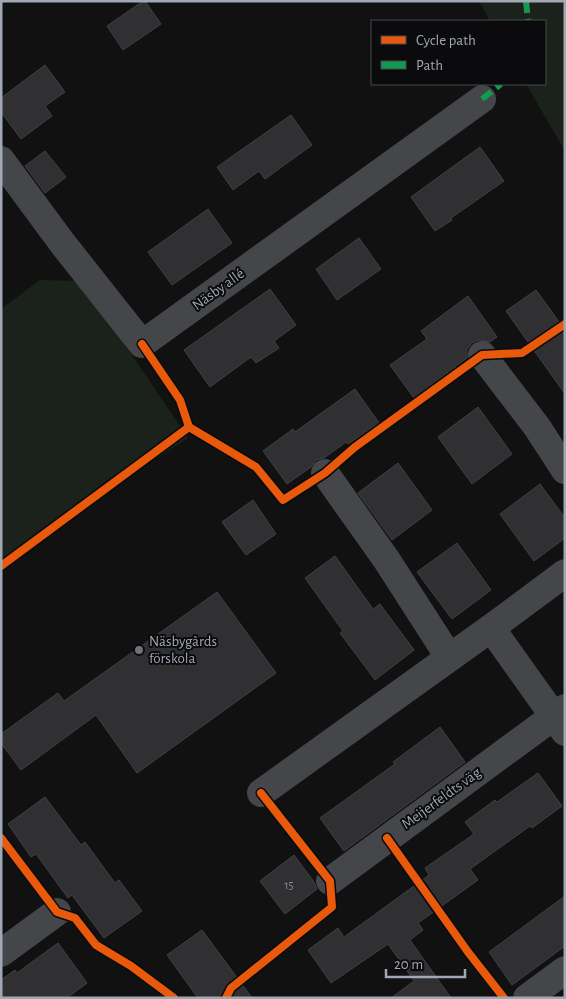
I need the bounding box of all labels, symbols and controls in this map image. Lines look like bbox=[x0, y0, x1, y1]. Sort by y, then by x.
legend bbox=[371, 20, 546, 85]
text: Cycle path bbox=[416, 33, 476, 48]
text: Path bbox=[416, 58, 443, 73]
street label: Näsby allé bbox=[190, 266, 247, 313]
place label: Näsbygårds förskola bbox=[149, 634, 217, 666]
marker: Näsbygårds förskola bbox=[133, 644, 145, 656]
street label: Meijerfeldts väg bbox=[399, 764, 484, 832]
house number: 15 bbox=[284, 879, 294, 891]
scale bar bbox=[386, 946, 465, 978]
text: 20 m bbox=[394, 957, 423, 972]

